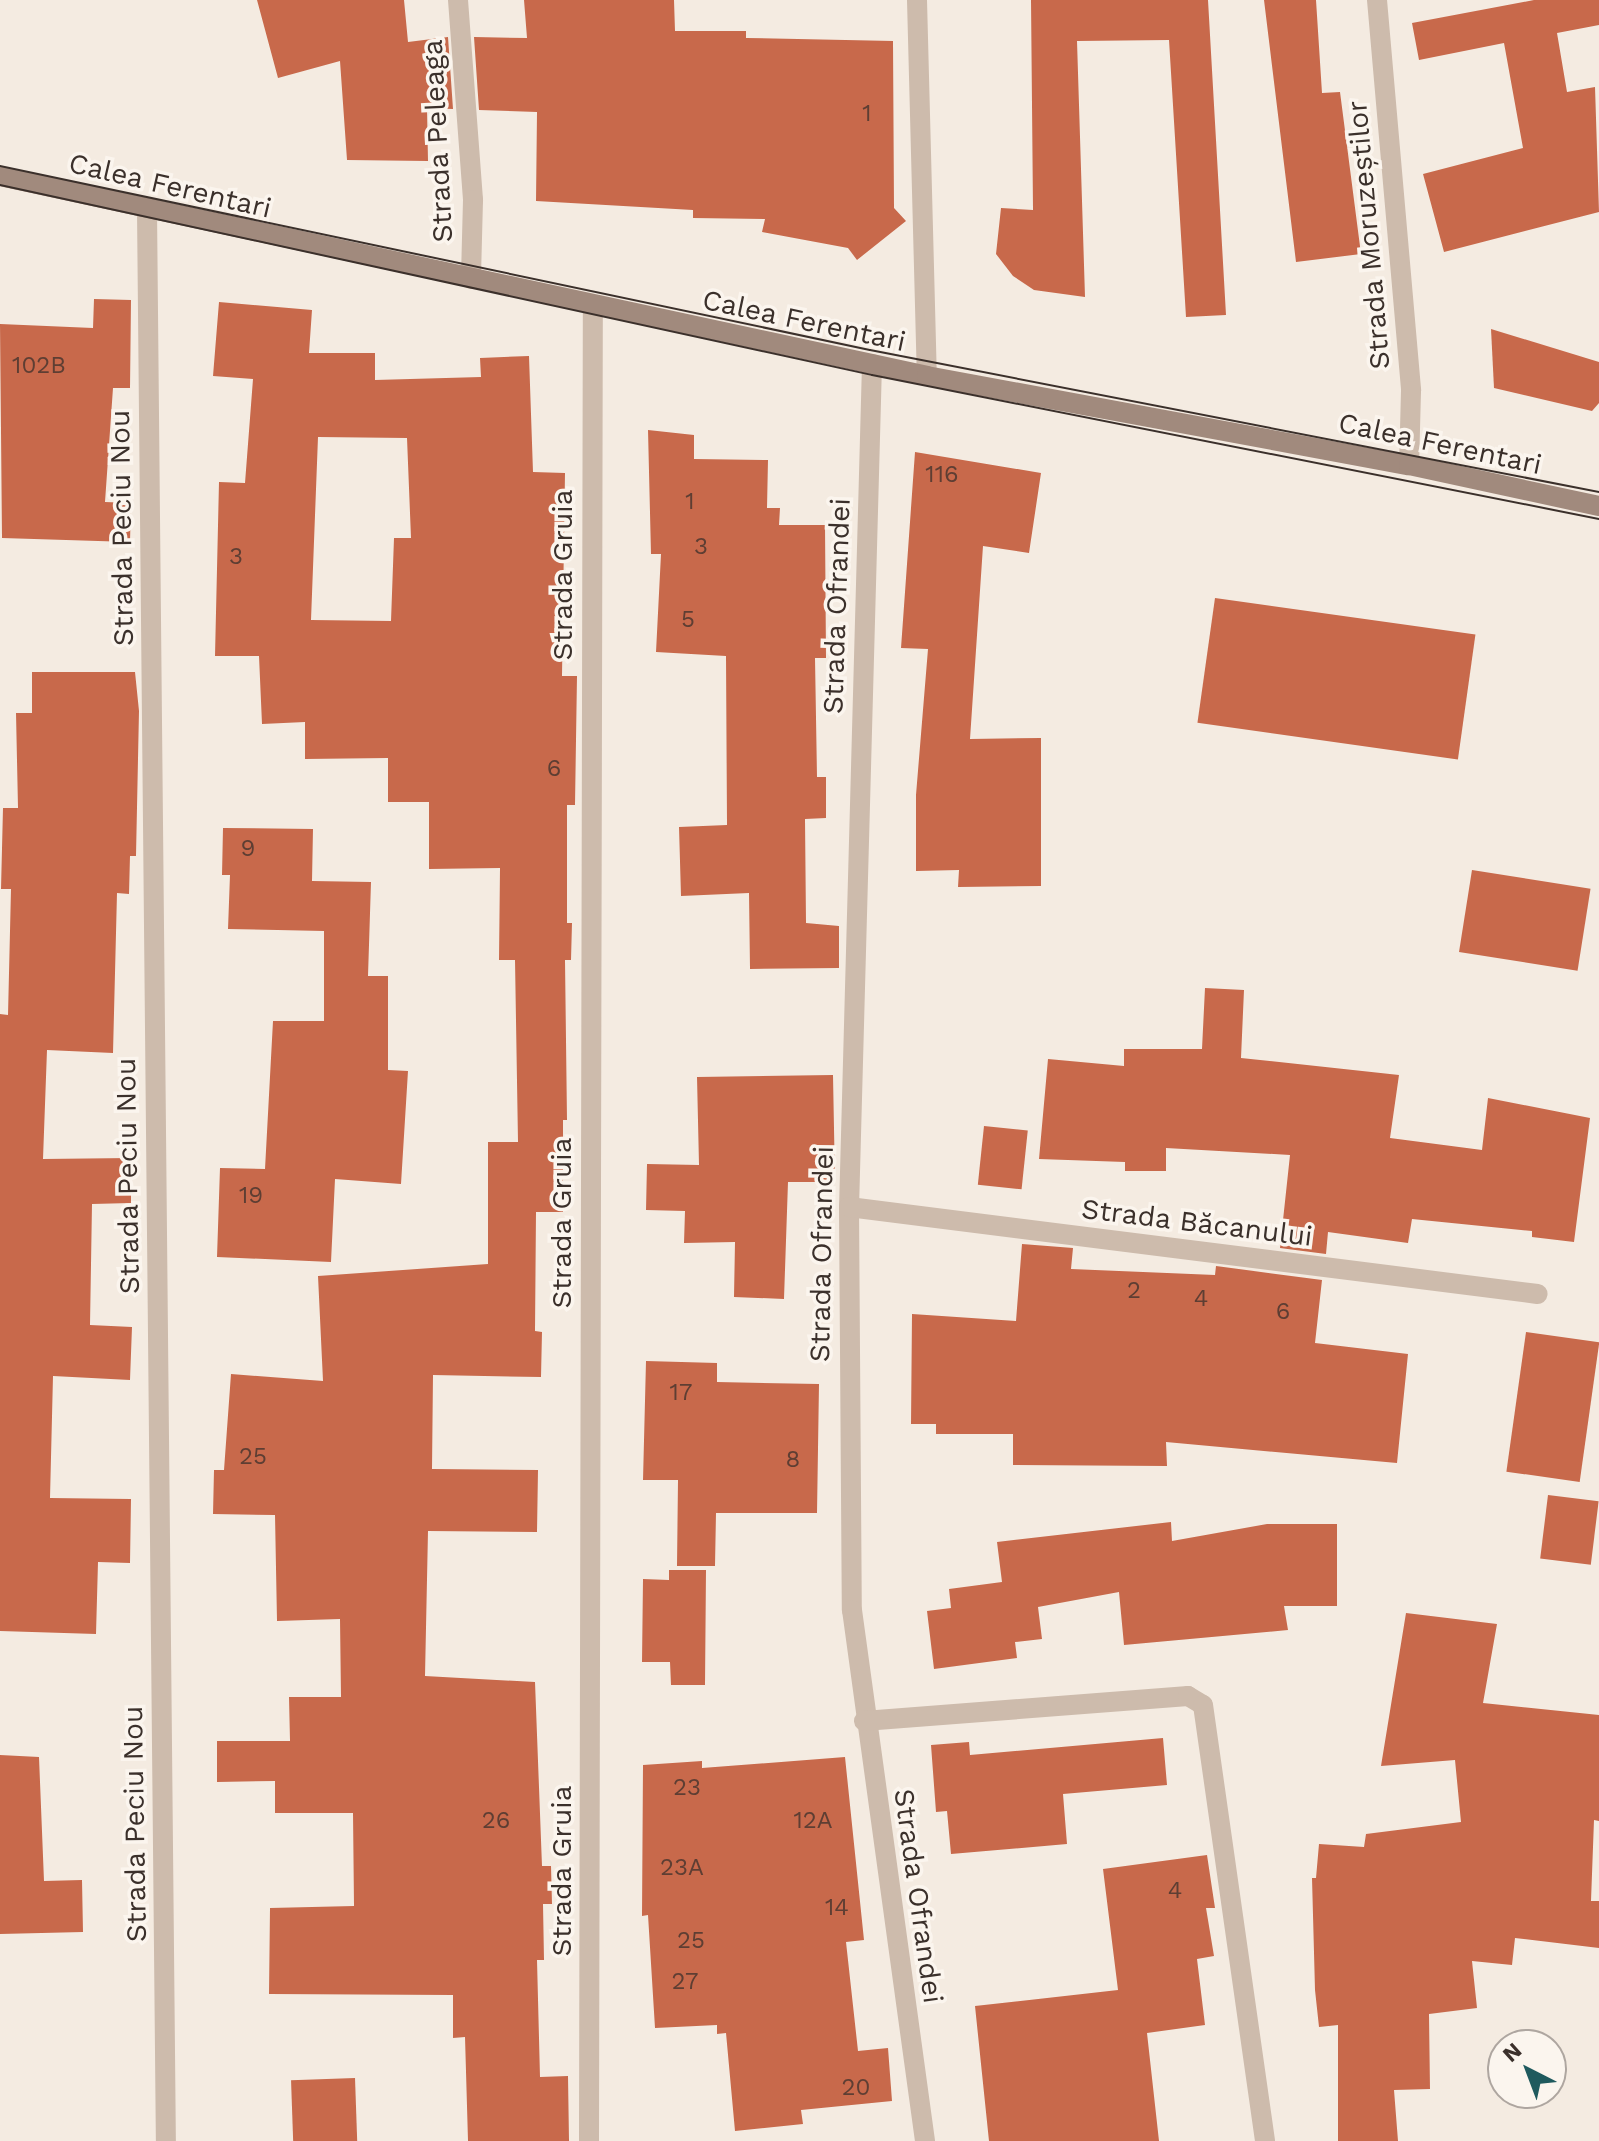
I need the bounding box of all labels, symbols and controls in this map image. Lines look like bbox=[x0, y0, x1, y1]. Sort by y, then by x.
street label: Strada Peleaga bbox=[416, 38, 460, 244]
street label: Strada Moruzeștilor bbox=[1340, 99, 1398, 371]
house number: 1 bbox=[862, 100, 872, 128]
street label: Calea Ferentari bbox=[65, 146, 275, 226]
street label: Calea Ferentari bbox=[699, 283, 909, 359]
house number: 102B bbox=[12, 352, 66, 380]
street label: Calea Ferentari bbox=[1335, 406, 1545, 482]
street label: Strada Peciu Nou bbox=[103, 409, 141, 647]
house number: 116 bbox=[925, 461, 959, 489]
house number: 1 bbox=[685, 488, 695, 516]
street label: Strada Gruia bbox=[546, 489, 580, 661]
street label: Strada Ofrandei bbox=[816, 497, 858, 715]
house number: 3 bbox=[694, 533, 708, 561]
house number: 3 bbox=[229, 543, 243, 571]
house number: 5 bbox=[681, 606, 695, 634]
house number: 6 bbox=[547, 755, 561, 783]
house number: 9 bbox=[241, 835, 255, 863]
street label: Strada Peciu Nou bbox=[109, 1057, 147, 1295]
street label: Strada Gruia bbox=[545, 1137, 579, 1309]
street label: Strada Ofrandei bbox=[803, 1145, 841, 1363]
house number: 19 bbox=[239, 1182, 263, 1210]
street label: Strada Băcanului bbox=[1079, 1192, 1315, 1254]
house number: 2 bbox=[1127, 1277, 1141, 1305]
house number: 4 bbox=[1194, 1285, 1208, 1313]
house number: 6 bbox=[1276, 1298, 1290, 1326]
house number: 17 bbox=[670, 1379, 692, 1407]
house number: 25 bbox=[239, 1443, 267, 1471]
house number: 8 bbox=[786, 1446, 800, 1474]
street label: Strada Peciu Nou bbox=[116, 1705, 154, 1943]
house number: 23 bbox=[673, 1774, 701, 1802]
street label: Strada Gruia bbox=[545, 1785, 579, 1957]
street label: Strada Ofrandei bbox=[886, 1786, 950, 2006]
house number: 26 bbox=[482, 1807, 510, 1835]
house number: 12A bbox=[793, 1807, 833, 1835]
house number: 23A bbox=[660, 1854, 704, 1882]
house number: 4 bbox=[1168, 1877, 1182, 1905]
house number: 14 bbox=[825, 1894, 849, 1922]
house number: 25 bbox=[677, 1927, 705, 1955]
house number: 27 bbox=[672, 1968, 698, 1996]
north arrow bbox=[1487, 2029, 1567, 2109]
text: N bbox=[1498, 2038, 1526, 2067]
house number: 20 bbox=[842, 2074, 870, 2102]

